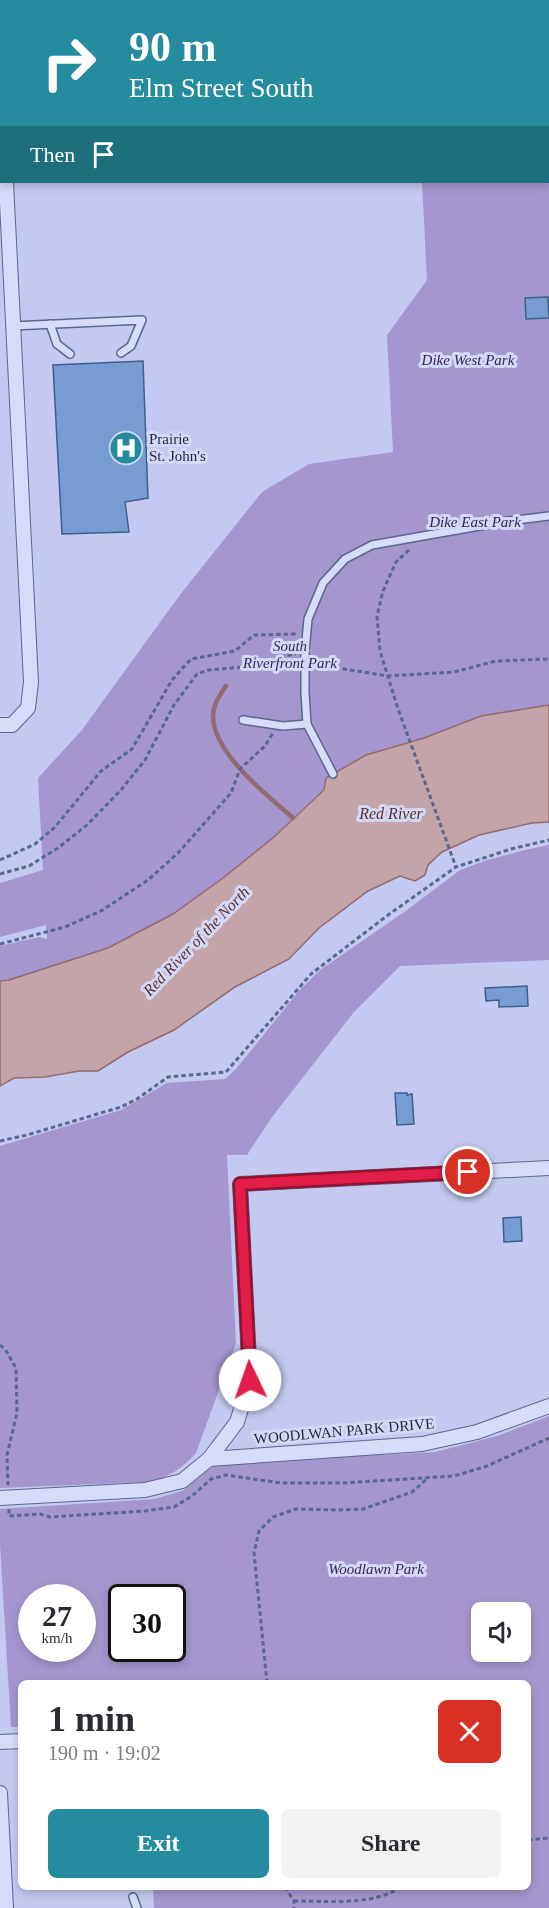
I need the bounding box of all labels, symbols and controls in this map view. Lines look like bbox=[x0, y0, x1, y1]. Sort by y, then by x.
icon: right bbox=[30, 24, 108, 102]
text: 90 m bbox=[129, 24, 217, 70]
text: Elm Street South bbox=[129, 73, 314, 103]
icon: arrive bbox=[87, 138, 120, 171]
text: Then bbox=[30, 142, 75, 167]
park label: Dike West Park bbox=[421, 352, 515, 368]
hospital icon: Prairie St. John's bbox=[108, 430, 144, 466]
place label: Prairie St. John's bbox=[149, 431, 206, 464]
park label: Dike East Park bbox=[428, 514, 521, 530]
park label: South Riverfront Park bbox=[242, 638, 337, 671]
water label: Red River bbox=[358, 805, 424, 822]
water label: Red River of the North bbox=[139, 883, 253, 1000]
pin bbox=[442, 1146, 493, 1197]
icon: arrive bbox=[451, 1155, 484, 1188]
position arrow bbox=[218, 1348, 282, 1412]
street label: WOODLWAN PARK DRIVE bbox=[253, 1415, 435, 1447]
park label: Woodlawn Park bbox=[328, 1561, 424, 1577]
speed limit sign: 30 bbox=[108, 1584, 186, 1662]
text: 27 bbox=[42, 1599, 72, 1632]
map controls bbox=[471, 1602, 531, 1662]
button: sound bbox=[471, 1602, 531, 1662]
text: km/h bbox=[42, 1630, 72, 1646]
text: 1 min bbox=[48, 1699, 135, 1739]
button: close bbox=[438, 1700, 501, 1763]
text: 190 m · 19:02 bbox=[48, 1742, 161, 1764]
button: Exit bbox=[48, 1809, 269, 1878]
button: Share bbox=[281, 1809, 501, 1878]

